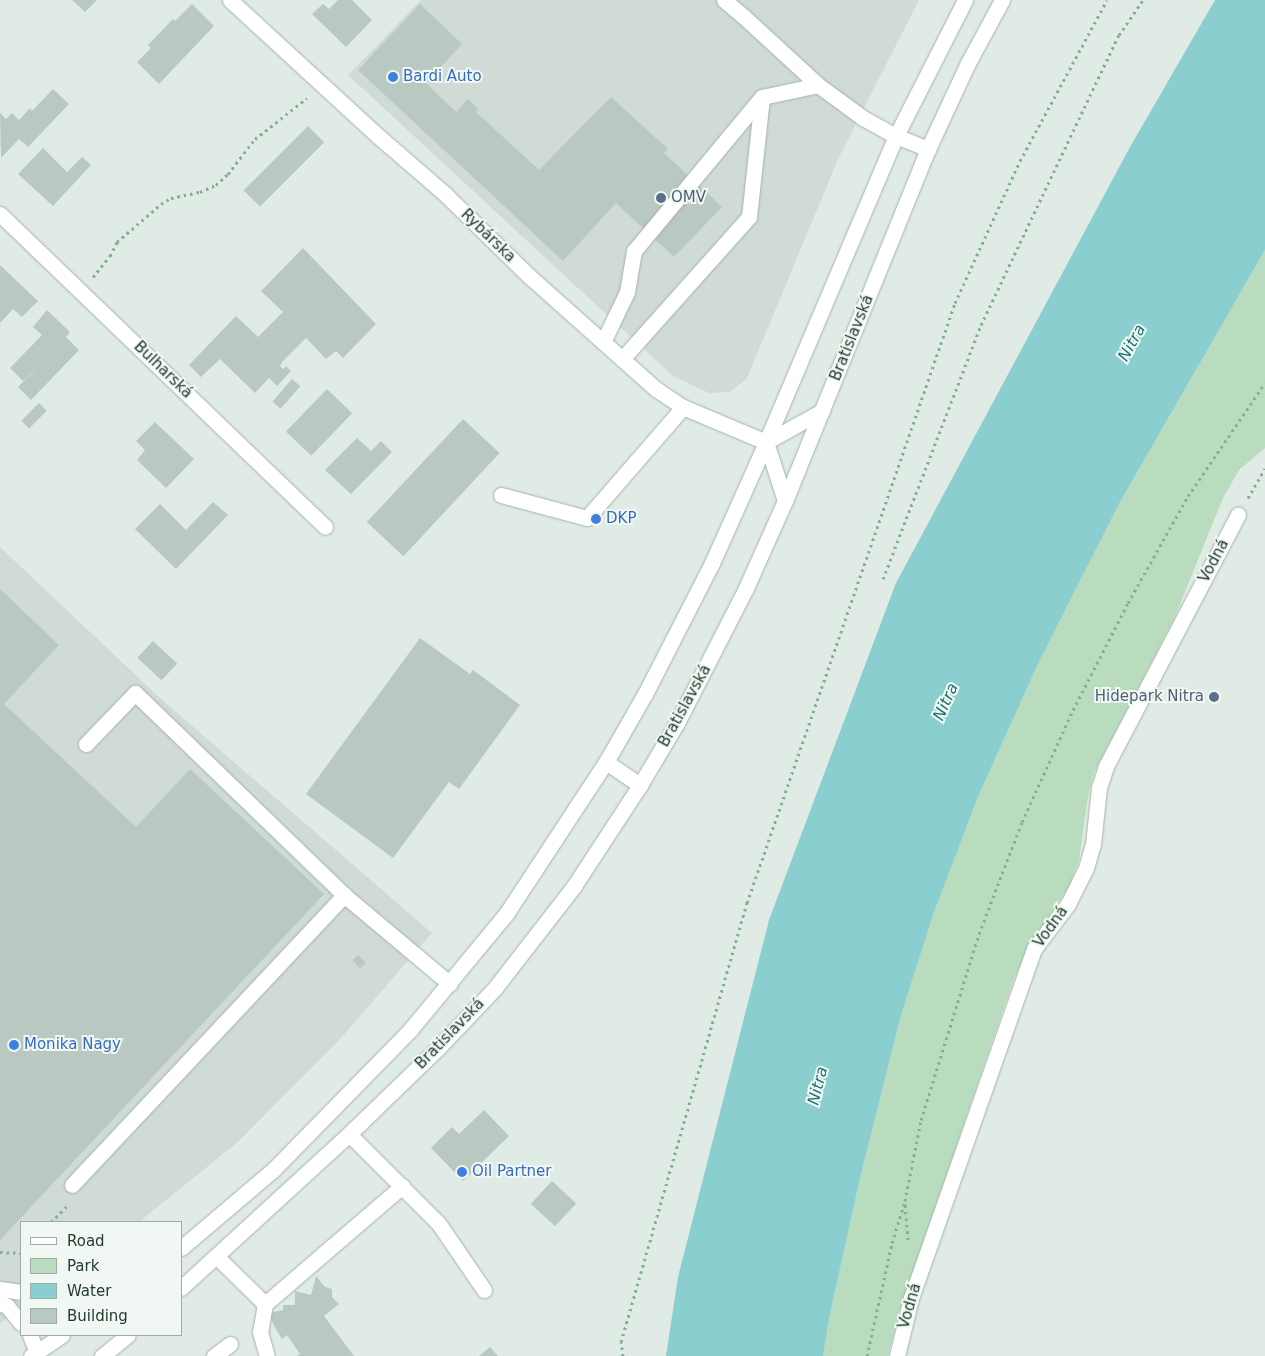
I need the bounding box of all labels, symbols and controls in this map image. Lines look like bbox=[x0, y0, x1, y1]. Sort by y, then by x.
place label: Bardi Auto bbox=[403, 68, 482, 86]
marker: Bardi Auto bbox=[387, 71, 399, 83]
place label: OMV bbox=[671, 189, 706, 207]
marker: OMV bbox=[655, 192, 667, 204]
street label: Rybárska bbox=[457, 206, 519, 266]
street label: Bratislavská bbox=[827, 292, 877, 384]
water label: Nitra bbox=[1114, 321, 1150, 365]
street label: Bulharská bbox=[130, 338, 196, 402]
place label: DKP bbox=[606, 510, 636, 528]
marker: DKP bbox=[590, 513, 602, 525]
street label: Vodná bbox=[1195, 536, 1233, 586]
street label: Bratislavská bbox=[655, 662, 715, 750]
water label: Nitra bbox=[929, 680, 963, 724]
place label: Hidepark Nitra bbox=[1095, 688, 1204, 706]
marker: Hidepark Nitra bbox=[1208, 691, 1220, 703]
street label: Vodná bbox=[1030, 903, 1072, 951]
street label: Bratislavská bbox=[412, 995, 488, 1073]
place label: Monika Nagy bbox=[24, 1036, 121, 1054]
marker: Monika Nagy bbox=[8, 1039, 20, 1051]
water label: Nitra bbox=[804, 1065, 832, 1107]
place label: Oil Partner bbox=[472, 1163, 551, 1181]
marker: Oil Partner bbox=[456, 1166, 468, 1178]
legend bbox=[20, 1221, 182, 1336]
text: Road bbox=[67, 1232, 105, 1250]
text: Park bbox=[67, 1257, 99, 1275]
street label: Vodná bbox=[895, 1281, 925, 1331]
text: Water bbox=[67, 1282, 111, 1300]
text: Building bbox=[67, 1307, 128, 1325]

